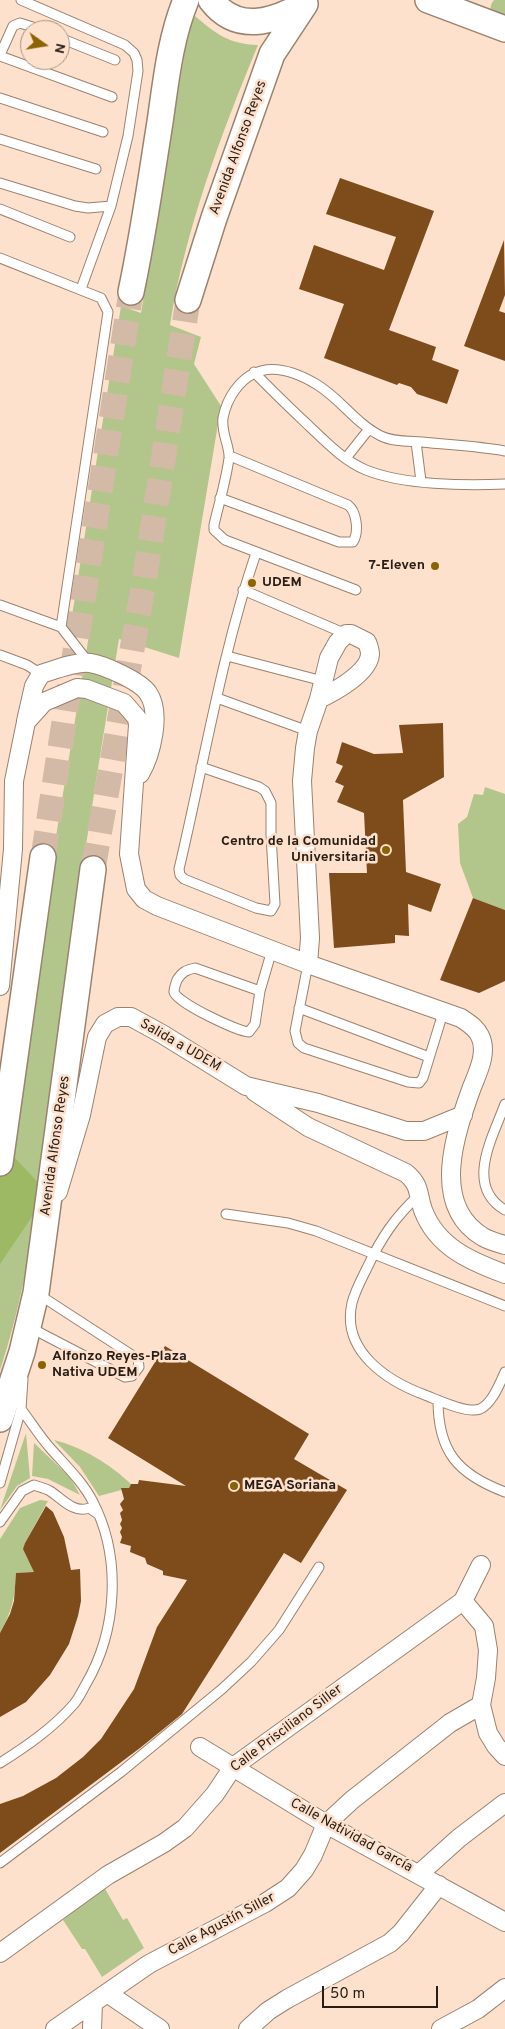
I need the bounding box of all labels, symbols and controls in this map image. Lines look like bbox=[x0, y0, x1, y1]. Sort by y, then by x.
north arrow bbox=[20, 20, 70, 70]
text: N bbox=[50, 41, 69, 55]
street label: Avenida Alfonso Reyes bbox=[207, 79, 271, 217]
place label: 7-Eleven bbox=[368, 558, 425, 574]
marker: 7-Eleven bbox=[429, 560, 441, 572]
place label: UDEM bbox=[262, 575, 302, 591]
marker: UDEM bbox=[246, 577, 258, 589]
place label: Centro de la Comunidad Universitaria bbox=[221, 834, 376, 866]
marker: Centro de la Comunidad Universitaria bbox=[380, 844, 392, 856]
street label: Salida a UDEM bbox=[136, 1016, 224, 1076]
street label: Avenida Alfonso Reyes bbox=[38, 1075, 74, 1217]
place label: Alfonzo Reyes-Plaza Nativa UDEM bbox=[52, 1349, 187, 1381]
marker: Alfonzo Reyes-Plaza Nativa UDEM bbox=[36, 1359, 48, 1371]
place label: MEGA Soriana bbox=[244, 1478, 336, 1494]
marker: MEGA Soriana bbox=[228, 1480, 240, 1492]
street label: Calle Prisciliano Siller bbox=[228, 1681, 346, 1777]
street label: Calle Natividad García bbox=[287, 1795, 415, 1877]
street label: Calle Agustín Siller bbox=[166, 1890, 278, 1960]
scale bar bbox=[325, 1976, 441, 2008]
text: 50 m bbox=[330, 1985, 365, 2004]

